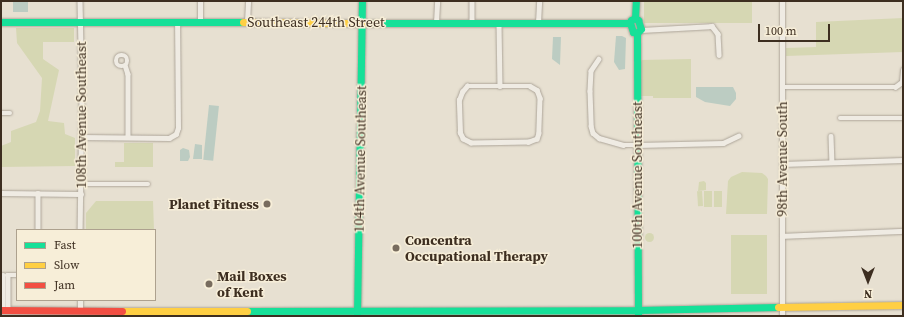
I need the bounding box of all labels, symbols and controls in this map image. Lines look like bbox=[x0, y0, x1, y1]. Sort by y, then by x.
street label: Southeast 244th Street bbox=[247, 14, 385, 30]
scale bar bbox=[760, 16, 832, 42]
text: 100 m bbox=[765, 23, 797, 39]
street label: 108th Avenue Southeast bbox=[73, 41, 89, 189]
street label: 104th Avenue Southeast bbox=[350, 85, 370, 233]
street label: 100th Avenue Southeast bbox=[629, 101, 645, 249]
street label: 98th Avenue South bbox=[774, 101, 790, 217]
place label: Planet Fitness bbox=[169, 196, 259, 212]
marker: Planet Fitness bbox=[262, 199, 272, 209]
legend bbox=[16, 229, 156, 301]
place label: Concentra Occupational Therapy bbox=[405, 232, 548, 264]
text: Fast bbox=[54, 237, 76, 253]
marker: Concentra Occupational Therapy bbox=[390, 242, 402, 254]
text: Slow bbox=[54, 257, 79, 273]
north arrow bbox=[848, 261, 888, 301]
place label: Mail Boxes of Kent bbox=[217, 268, 287, 300]
text: Jam bbox=[54, 277, 75, 293]
marker: Mail Boxes of Kent bbox=[204, 279, 214, 289]
text: N bbox=[864, 286, 872, 301]

